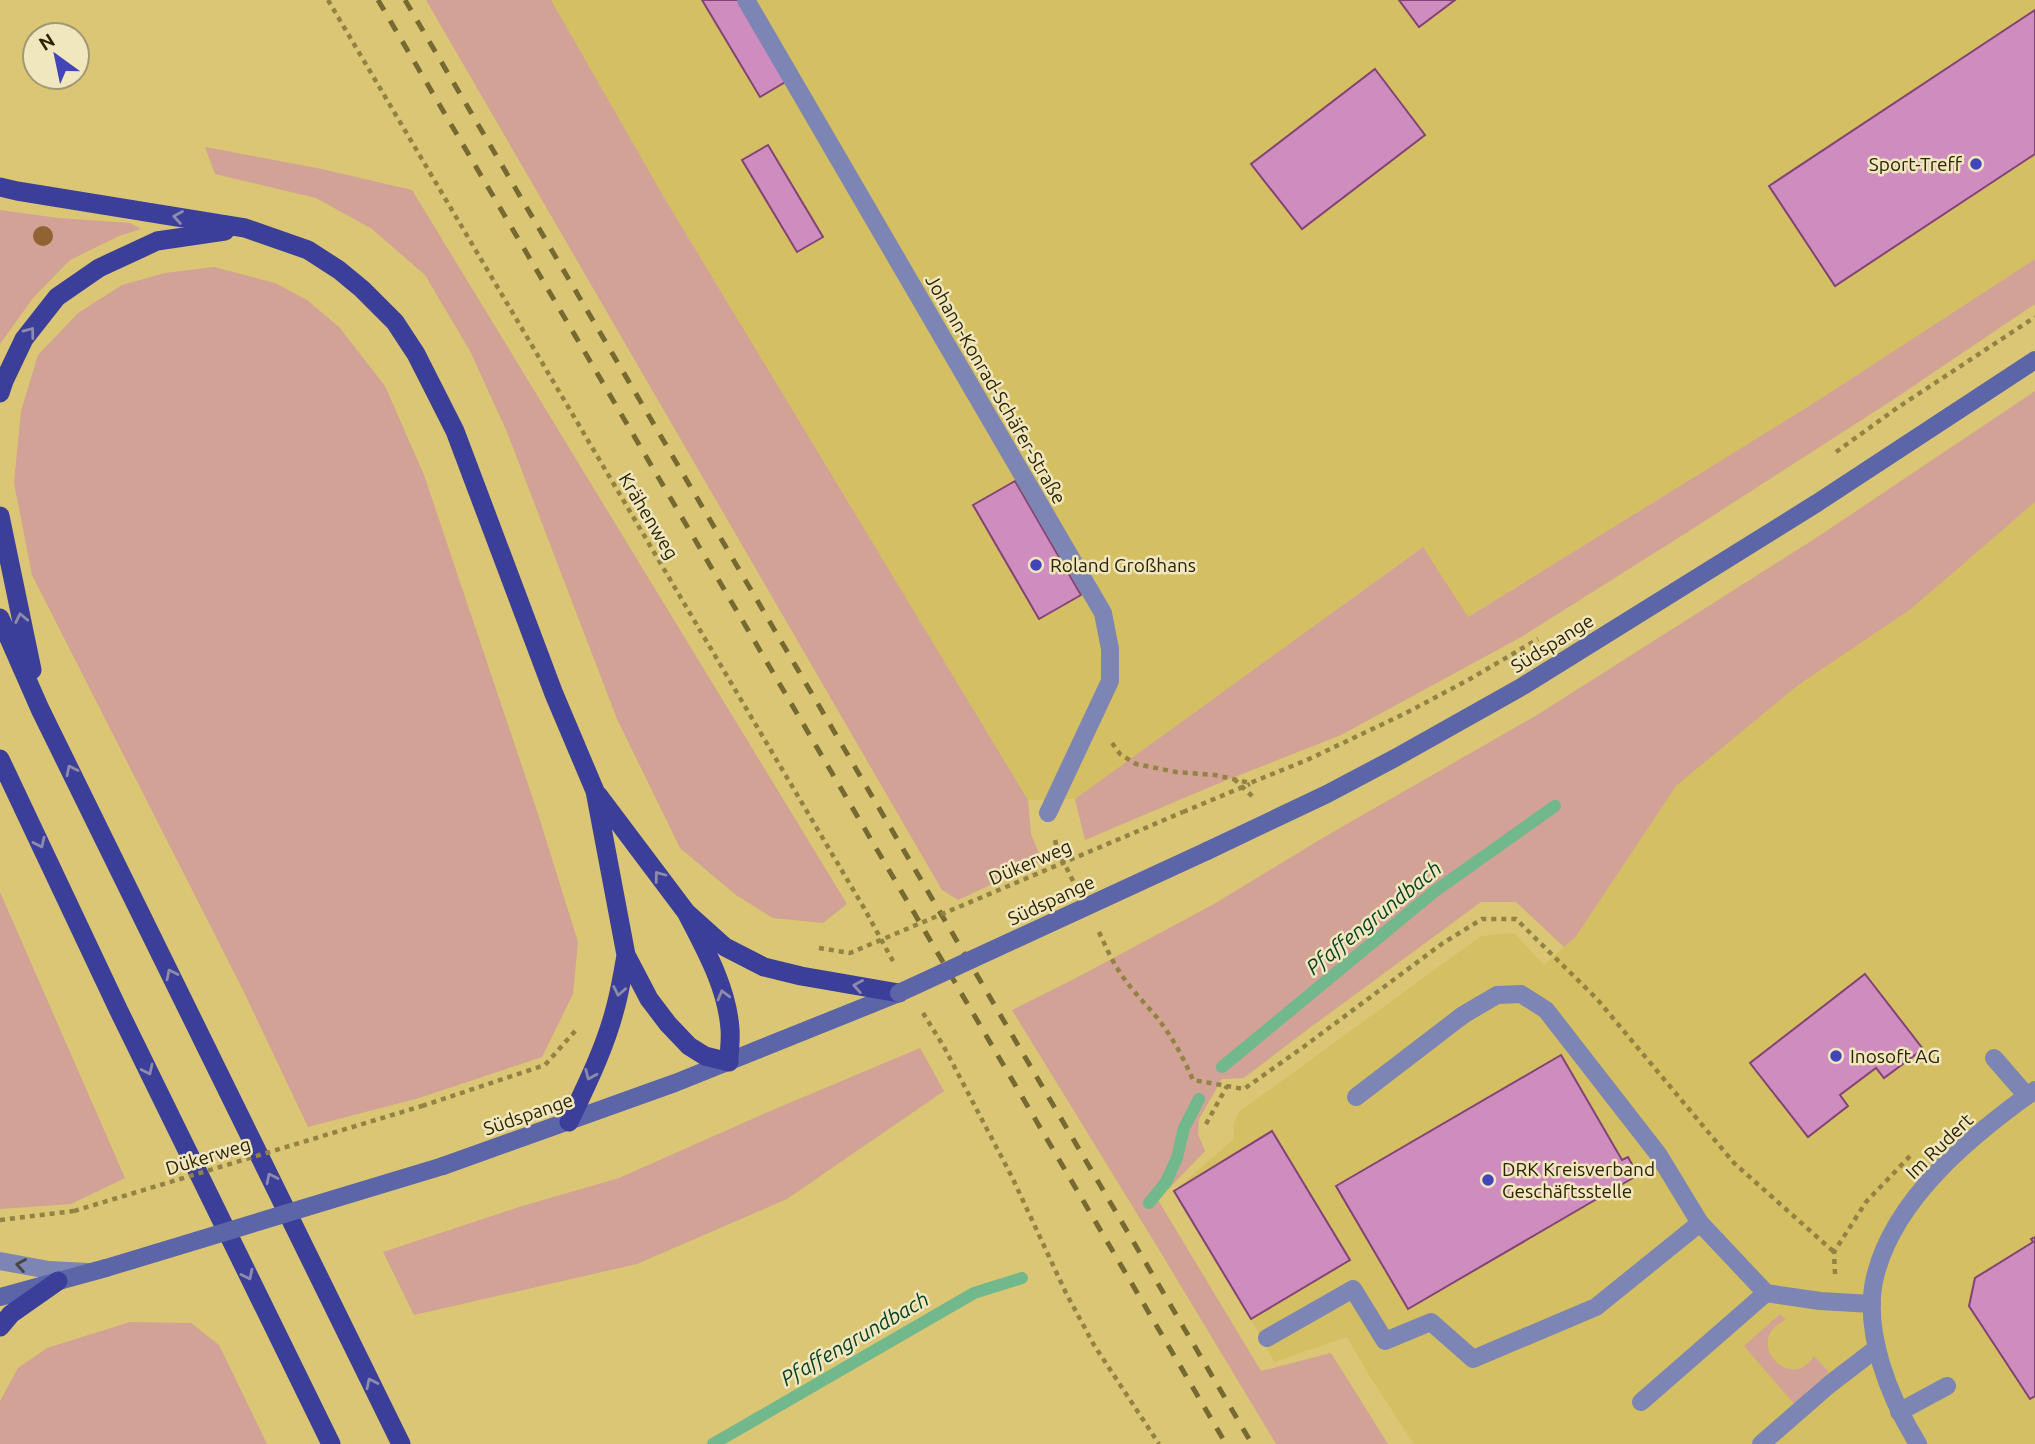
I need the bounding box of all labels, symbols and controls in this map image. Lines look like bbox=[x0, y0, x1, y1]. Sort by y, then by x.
north arrow bbox=[21, 21, 91, 91]
text: N bbox=[35, 29, 59, 55]
place label: Sport-Treff bbox=[1869, 153, 1963, 175]
marker: Sport-Treff bbox=[1968, 156, 1984, 172]
one-way arrow bbox=[172, 210, 184, 225]
street label: Johann-Konrad-Schäfer-Straße bbox=[921, 271, 1071, 507]
one-way arrow bbox=[21, 328, 34, 340]
street label: Krähenweg bbox=[615, 469, 683, 563]
place label: Roland Großhans bbox=[1050, 554, 1196, 576]
marker: Roland Großhans bbox=[1028, 557, 1044, 573]
street label: Südspange bbox=[1507, 609, 1597, 677]
one-way arrow bbox=[15, 612, 30, 624]
one-way arrow bbox=[65, 765, 79, 777]
street label: Dükerweg bbox=[985, 835, 1075, 889]
one-way arrow bbox=[31, 836, 45, 848]
water label: Pfaffengrundbach bbox=[1301, 855, 1446, 979]
street label: Südspange bbox=[1004, 870, 1098, 930]
one-way arrow bbox=[654, 871, 667, 884]
one-way arrow bbox=[165, 969, 179, 981]
one-way arrow bbox=[852, 979, 863, 994]
one-way arrow bbox=[612, 985, 627, 997]
one-way arrow bbox=[717, 989, 731, 1001]
place label: Inosoft AG bbox=[1850, 1045, 1940, 1067]
marker: Inosoft AG bbox=[1828, 1048, 1844, 1064]
one-way arrow bbox=[139, 1063, 153, 1075]
one-way arrow bbox=[584, 1067, 598, 1080]
street label: Südspange bbox=[480, 1088, 576, 1140]
street label: Im Rudert bbox=[1901, 1108, 1977, 1183]
street label: Dükerweg bbox=[163, 1133, 253, 1179]
place label: DRK Kreisverband Geschäftsstelle bbox=[1502, 1158, 1655, 1202]
marker: DRK Kreisverband Geschäftsstelle bbox=[1480, 1172, 1496, 1188]
one-way arrow bbox=[265, 1173, 279, 1185]
one-way arrow bbox=[15, 1258, 27, 1273]
one-way arrow bbox=[239, 1268, 253, 1280]
water label: Pfaffengrundbach bbox=[776, 1286, 933, 1390]
one-way arrow bbox=[365, 1378, 379, 1390]

